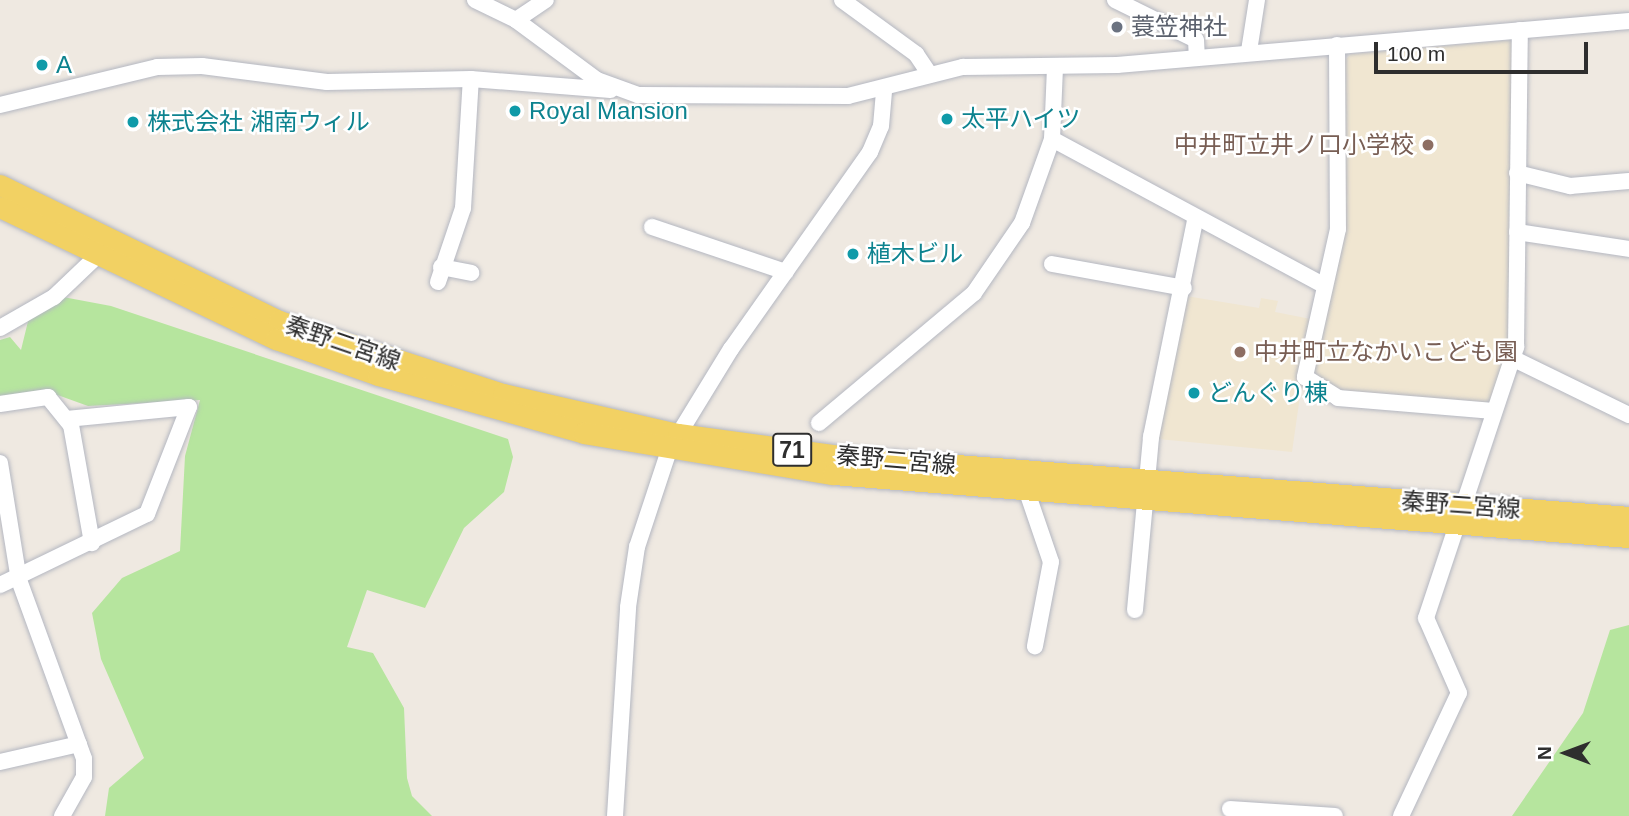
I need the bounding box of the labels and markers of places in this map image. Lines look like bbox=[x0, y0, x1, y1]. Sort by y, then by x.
place label: 蓑笠神社 bbox=[1131, 13, 1227, 41]
marker: 蓑笠神社 bbox=[1109, 19, 1125, 35]
place label: A bbox=[56, 51, 72, 79]
marker: A bbox=[34, 57, 50, 73]
place label: Royal Mansion bbox=[529, 97, 688, 125]
marker: Royal Mansion bbox=[507, 103, 523, 119]
place label: 太平ハイツ bbox=[961, 105, 1081, 133]
place label: 株式会社 湘南ウィル bbox=[147, 108, 370, 136]
marker: 太平ハイツ bbox=[939, 111, 955, 127]
marker: 株式会社 湘南ウィル bbox=[125, 114, 141, 130]
place label: 中井町立井ノ口小学校 bbox=[1174, 131, 1414, 159]
marker: 中井町立井ノ口小学校 bbox=[1420, 137, 1436, 153]
place label: 植木ビル bbox=[867, 240, 963, 268]
marker: 植木ビル bbox=[845, 246, 861, 262]
place label: 中井町立なかいこども園 bbox=[1254, 338, 1518, 366]
marker: 中井町立なかいこども園 bbox=[1232, 344, 1248, 360]
place label: どんぐり棟 bbox=[1208, 379, 1328, 407]
marker: どんぐり棟 bbox=[1186, 385, 1202, 401]

